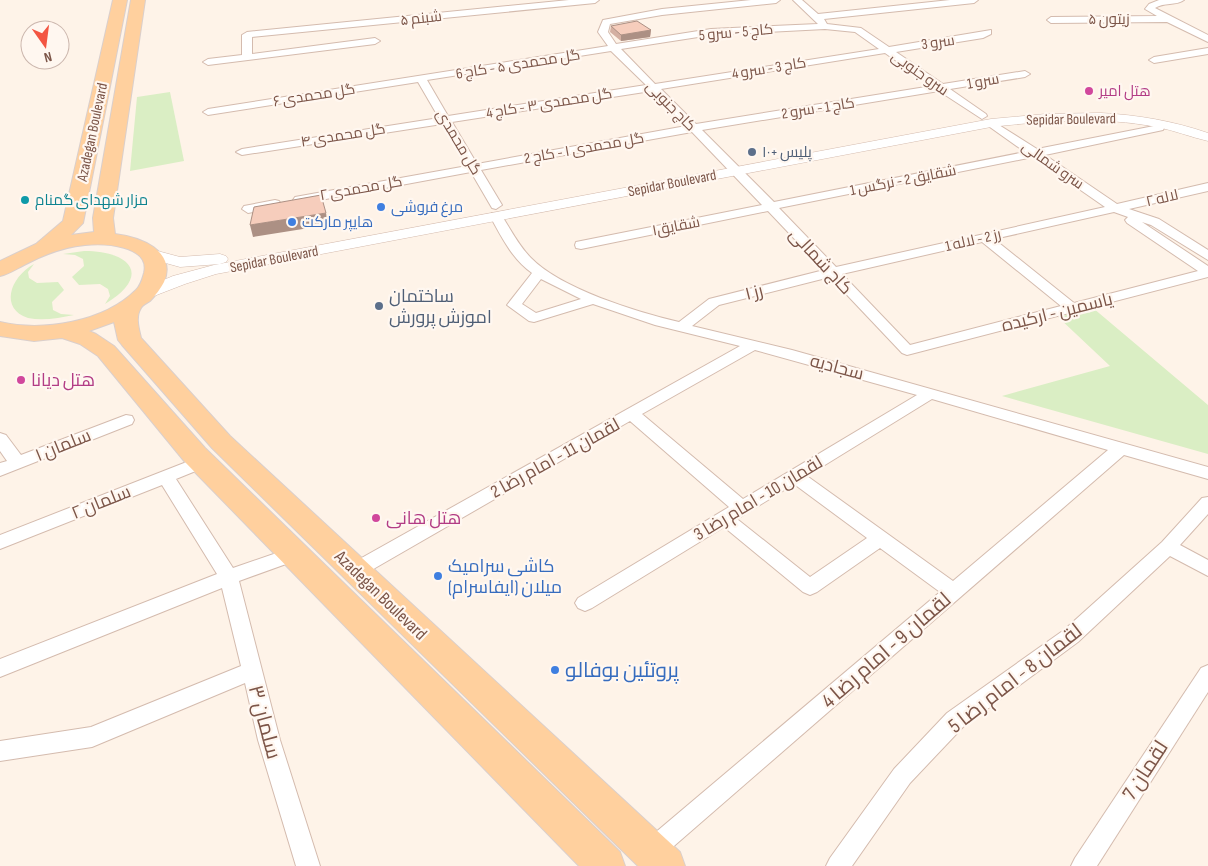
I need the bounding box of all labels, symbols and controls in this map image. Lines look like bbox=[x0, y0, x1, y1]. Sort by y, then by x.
street label: شبنم ۵ bbox=[399, 7, 443, 30]
street label: زیتون ۵ bbox=[1088, 10, 1130, 29]
north arrow bbox=[20, 20, 70, 70]
street label: کاج 5 - سرو 5 bbox=[698, 20, 774, 46]
street label: سرو 3 bbox=[920, 31, 956, 54]
street label: گل محمدی ۵ - کاج 6 bbox=[455, 45, 582, 85]
street label: سرو جنوبی bbox=[887, 47, 952, 100]
text: N bbox=[42, 48, 54, 66]
street label: کاج 3 - سرو 4 bbox=[731, 53, 808, 85]
street label: سرو 1 bbox=[965, 69, 1001, 94]
street label: کاج جنوبی bbox=[641, 77, 700, 136]
street label: گل محمدی ۶ bbox=[272, 80, 356, 111]
street label: Azadegan Boulevard bbox=[73, 81, 112, 184]
place label: هتل امیر bbox=[1098, 82, 1151, 101]
street label: گل محمدی ۳ - کاج 4 bbox=[485, 84, 614, 124]
marker: هتل امیر bbox=[1083, 85, 1095, 97]
street label: کاج 1 - سرو 2 bbox=[780, 93, 856, 125]
street label: گل محمدی bbox=[432, 106, 486, 179]
street label: Sepidar Boulevard bbox=[1026, 109, 1116, 130]
street label: گل محمدی ۴ bbox=[299, 119, 387, 152]
street label: گل محمدی ۱ - کاج 2 bbox=[523, 129, 646, 169]
street label: سرو شمالی bbox=[1018, 137, 1087, 194]
place label: پلیس +۱۰ bbox=[762, 143, 812, 162]
marker: پلیس +۱۰ bbox=[746, 146, 758, 158]
street label: شقایق 2 - نرگس 1 bbox=[848, 161, 958, 200]
street label: Sepidar Boulevard bbox=[626, 166, 718, 201]
street label: گل محمدی ۲ bbox=[318, 172, 404, 205]
street label: لاله ۲ bbox=[1144, 186, 1180, 211]
place label: مزار شهدای گمنام bbox=[35, 191, 148, 210]
marker: مزار شهدای گمنام bbox=[19, 194, 31, 206]
place label: مرغ فروشی bbox=[391, 198, 463, 218]
marker: مرغ فروشی bbox=[375, 201, 387, 213]
place label: هایپر مارکت bbox=[302, 213, 373, 232]
street label: شقایق۱ bbox=[650, 213, 702, 240]
marker: هایپر مارکت bbox=[286, 216, 298, 228]
street label: کاج شمالی bbox=[784, 224, 857, 300]
street label: رز 2 - لاله 1 bbox=[943, 225, 1003, 256]
street label: Sepidar Boulevard bbox=[228, 242, 320, 277]
street label: رز ۱ bbox=[743, 280, 765, 305]
place label: ساختمان اموزش پرورش bbox=[389, 286, 492, 329]
street label: یاسمین - ارکیده bbox=[999, 289, 1115, 336]
marker: ساختمان اموزش پرورش bbox=[373, 300, 385, 312]
street label: سجادیه bbox=[808, 350, 866, 385]
place label: هتل دیانا bbox=[31, 370, 95, 391]
marker: هتل دیانا bbox=[15, 374, 27, 386]
street label: لقمان 11 - امام رضا 2 bbox=[487, 414, 624, 504]
street label: سلمان ۱ bbox=[32, 425, 94, 466]
street label: لقمان 10 - امام رضا 3 bbox=[690, 452, 827, 546]
street label: سلمان ۲ bbox=[68, 481, 134, 524]
place label: هتل هانی bbox=[386, 508, 461, 529]
marker: هتل هانی bbox=[370, 512, 382, 524]
street label: Azadegan Boulevard bbox=[330, 545, 431, 645]
place label: کاشی سرامیک میلان (ایفاسرام) bbox=[448, 556, 562, 599]
marker: کاشی سرامیک میلان (ایفاسرام) bbox=[432, 570, 444, 582]
street label: لقمان 9 - امام رضا 4 bbox=[816, 587, 957, 714]
street label: لقمان 8 - امام رضا 5 bbox=[943, 618, 1088, 739]
place label: پروتئین بوفالو bbox=[565, 658, 679, 684]
marker: پروتئین بوفالو bbox=[549, 664, 561, 676]
street label: سلمان ۳ bbox=[243, 682, 286, 762]
street label: لقمان 7 bbox=[1117, 736, 1174, 804]

